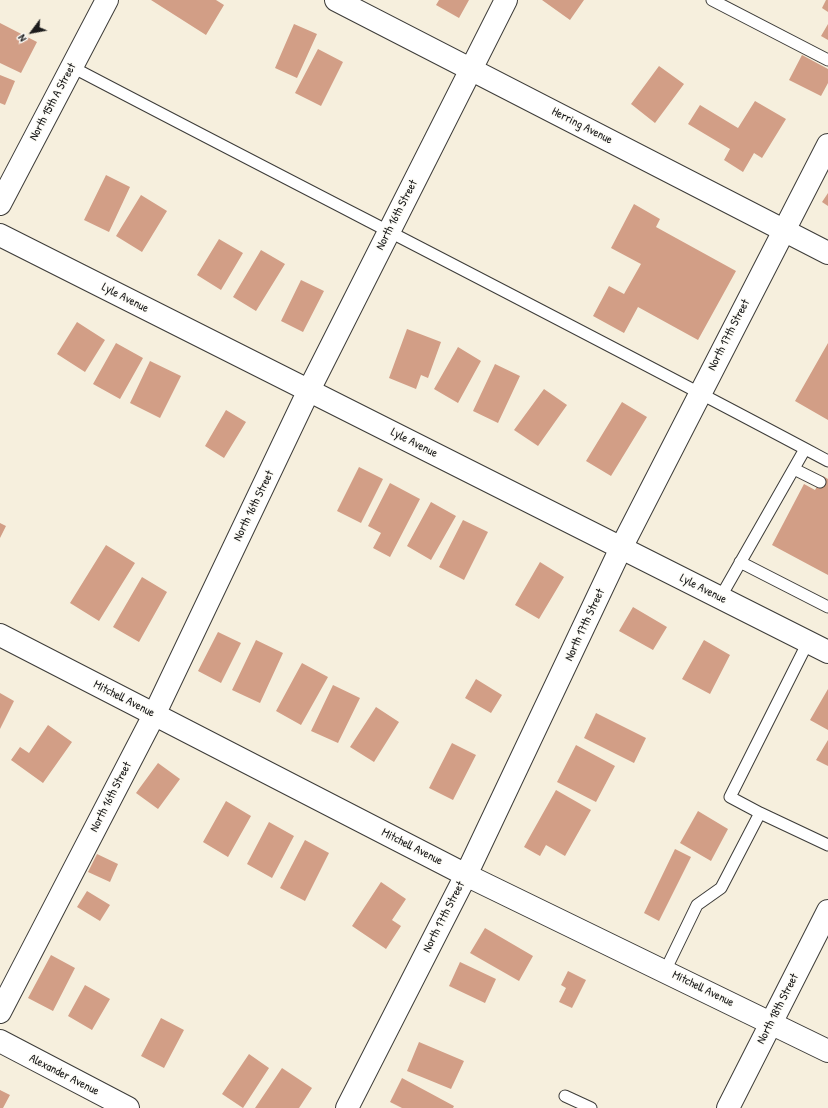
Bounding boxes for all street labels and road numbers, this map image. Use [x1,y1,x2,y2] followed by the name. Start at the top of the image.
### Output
[27,61,79,143] street label: North 15th A Street
[549,105,615,147] street label: Herring Avenue
[373,178,421,252] street label: North 16th Street
[99,280,151,316] street label: Lyle Avenue
[705,297,753,373] street label: North 17th Street
[388,425,440,461] street label: Lyle Avenue
[231,468,277,544] street label: North 16th Street
[677,571,729,607] street label: Lyle Avenue
[562,587,608,663] street label: North 17th Street
[91,677,157,721] street label: Mitchell Avenue
[87,760,135,834] street label: North 16th Street
[379,825,445,869] street label: Mitchell Avenue
[420,879,468,955] street label: North 17th Street
[670,968,736,1010] street label: Mitchell Avenue
[754,971,802,1047] street label: North 18th Street
[27,1051,101,1099] street label: Alexander Avenue

